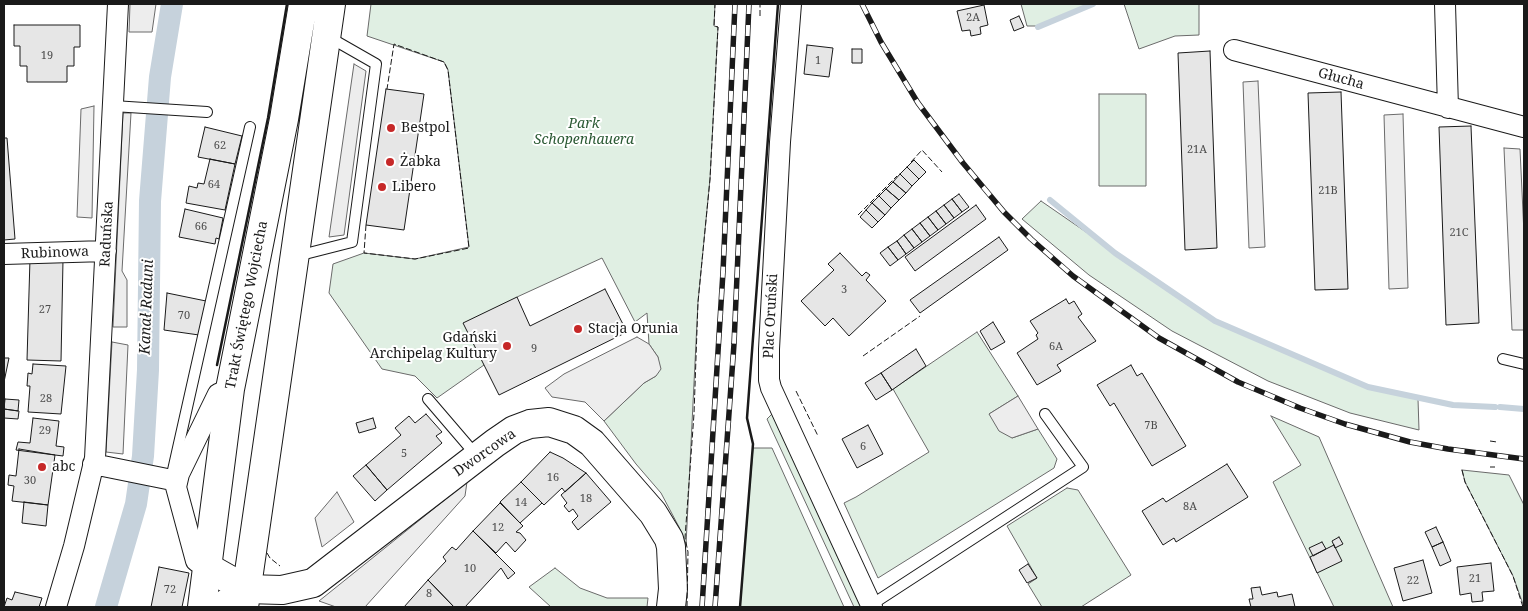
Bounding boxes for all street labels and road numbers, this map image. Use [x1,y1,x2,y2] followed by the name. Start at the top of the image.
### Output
[1316,65,1366,93] street label: Głucha
[97,201,117,267] street label: Raduńska
[222,219,272,391] street label: Trakt Świętego Wojciecha
[21,243,89,263] street label: Rubinowa
[760,273,782,359] street label: Plac Oruński
[451,426,519,480] street label: Dworcowa

